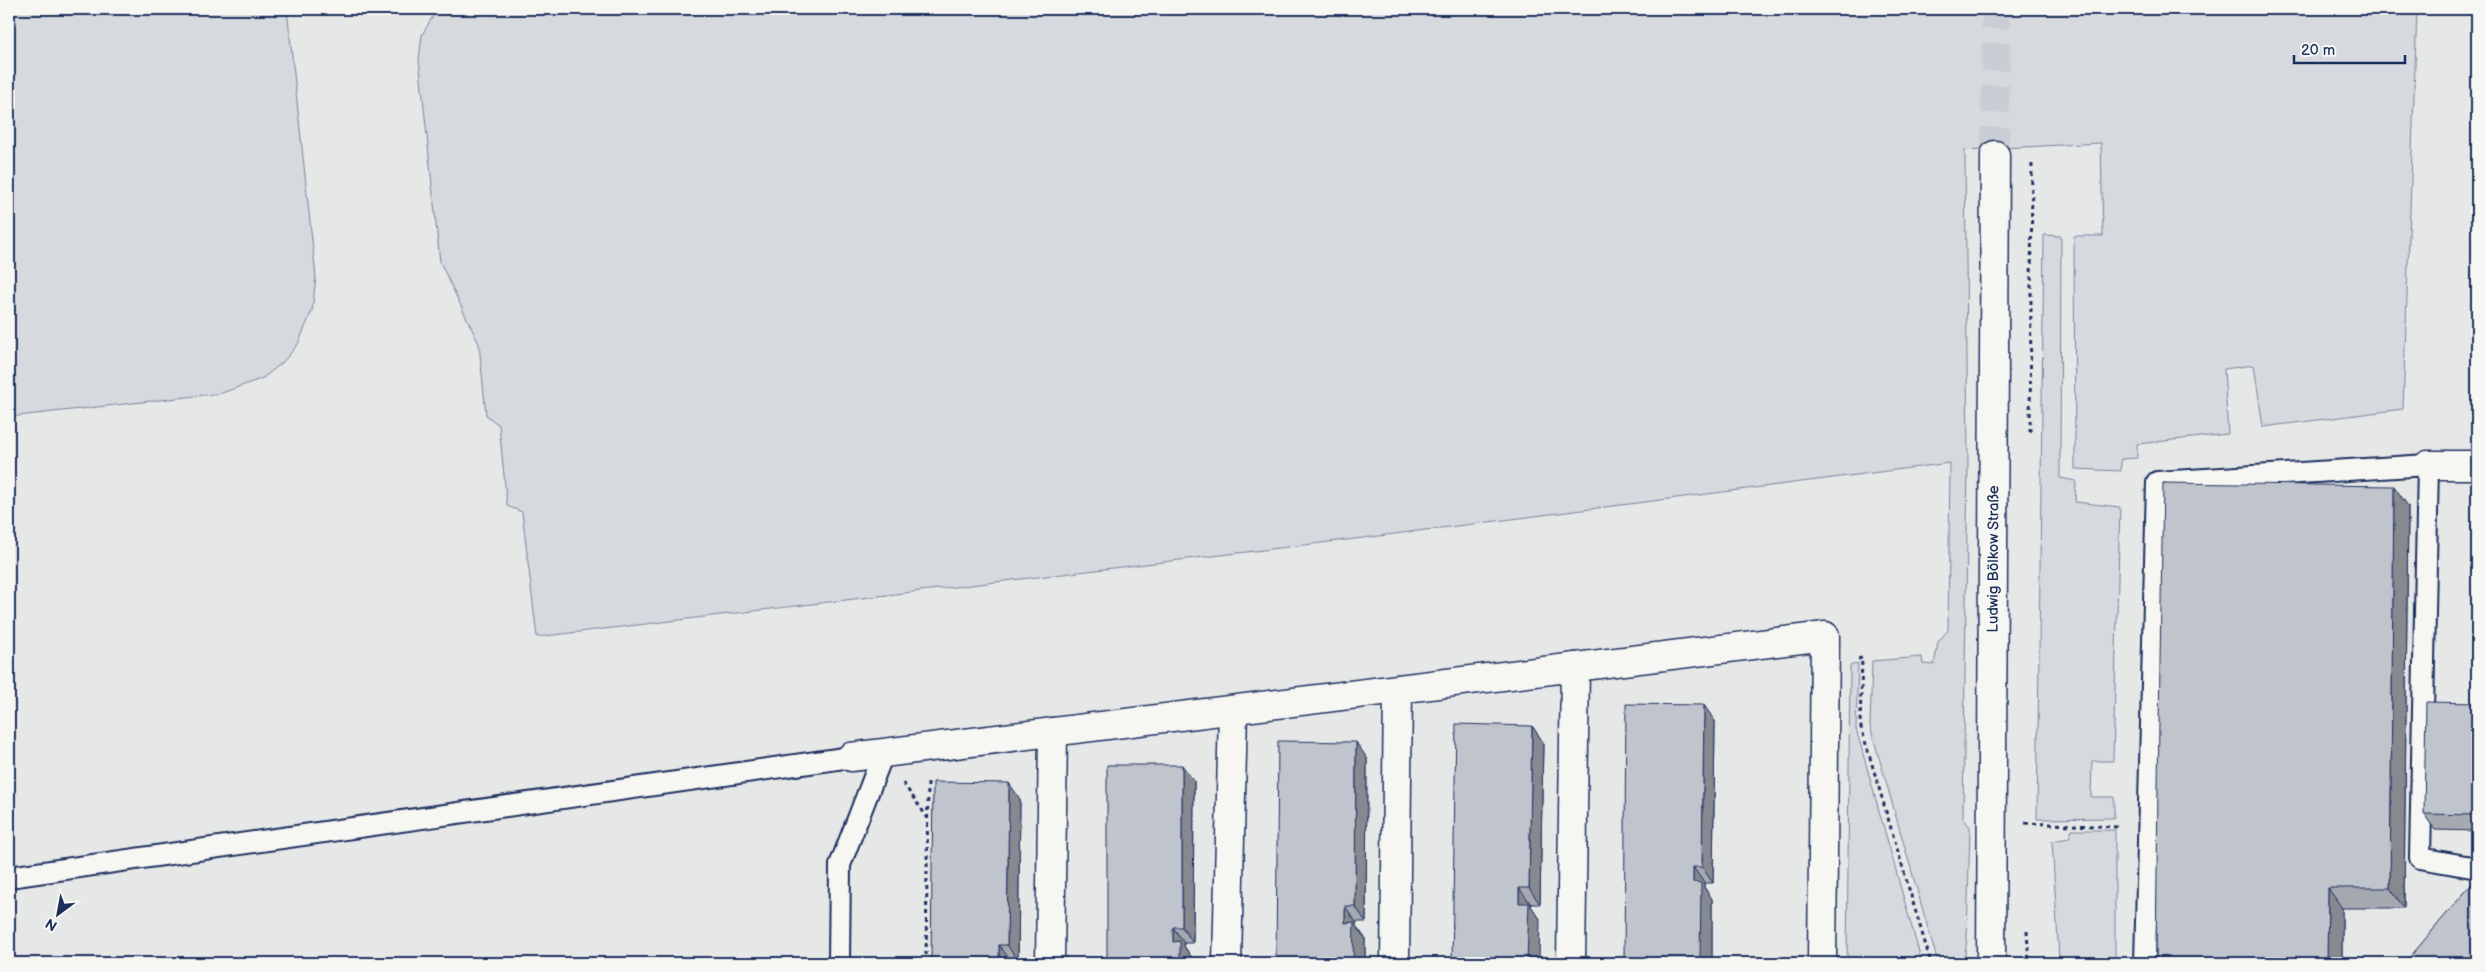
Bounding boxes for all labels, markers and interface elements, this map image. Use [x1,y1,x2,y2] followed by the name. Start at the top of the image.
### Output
[2294,32,2405,64] scale bar
[2301,41,2335,60] text: 20 m
[1983,485,2003,633] street label: Ludwig Bölkow Straße
[32,890,82,940] north arrow
[42,915,60,935] text: N

